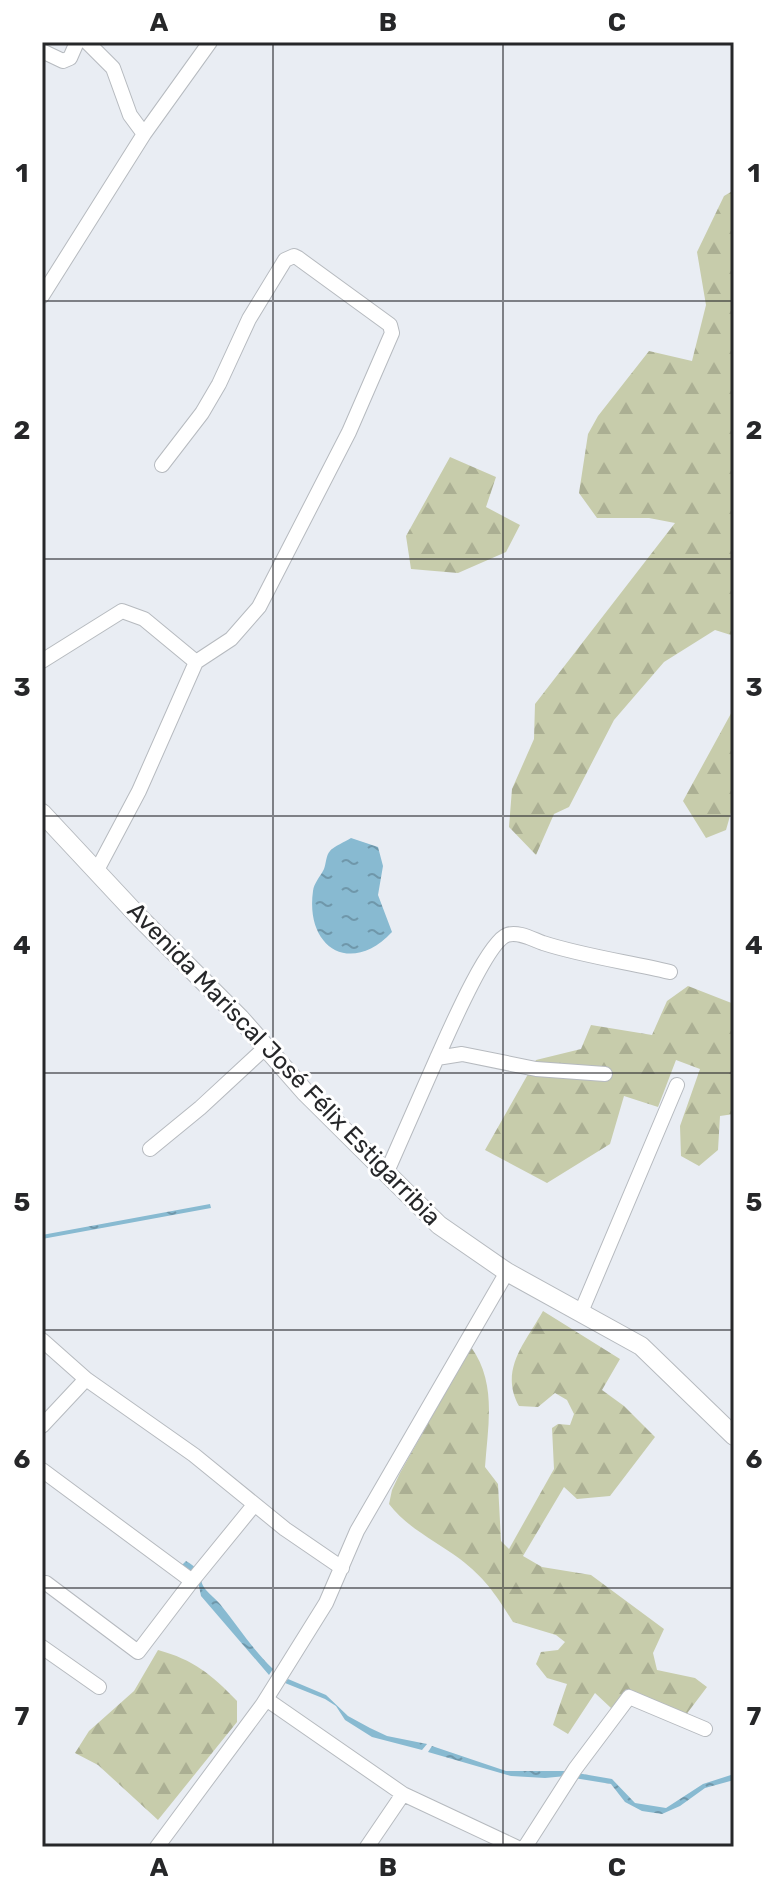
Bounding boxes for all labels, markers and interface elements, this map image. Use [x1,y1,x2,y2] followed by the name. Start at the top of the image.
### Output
[150,7,169,38] text: A
[379,7,397,38] text: B
[608,7,626,38] text: C
[16,158,28,189] text: 1
[748,158,760,189] text: 1
[14,415,30,446] text: 2
[746,415,762,446] text: 2
[13,672,31,703] text: 3
[745,672,763,703] text: 3
[122,897,446,1231] street label: Avenida Mariscal José Félix Estigarribia
[13,930,31,961] text: 4
[745,930,763,961] text: 4
[14,1187,30,1218] text: 5
[746,1187,762,1218] text: 5
[14,1444,31,1475] text: 6
[746,1444,763,1475] text: 6
[15,1701,30,1732] text: 7
[747,1701,762,1732] text: 7
[150,1852,169,1883] text: A
[379,1852,397,1883] text: B
[608,1852,626,1883] text: C

